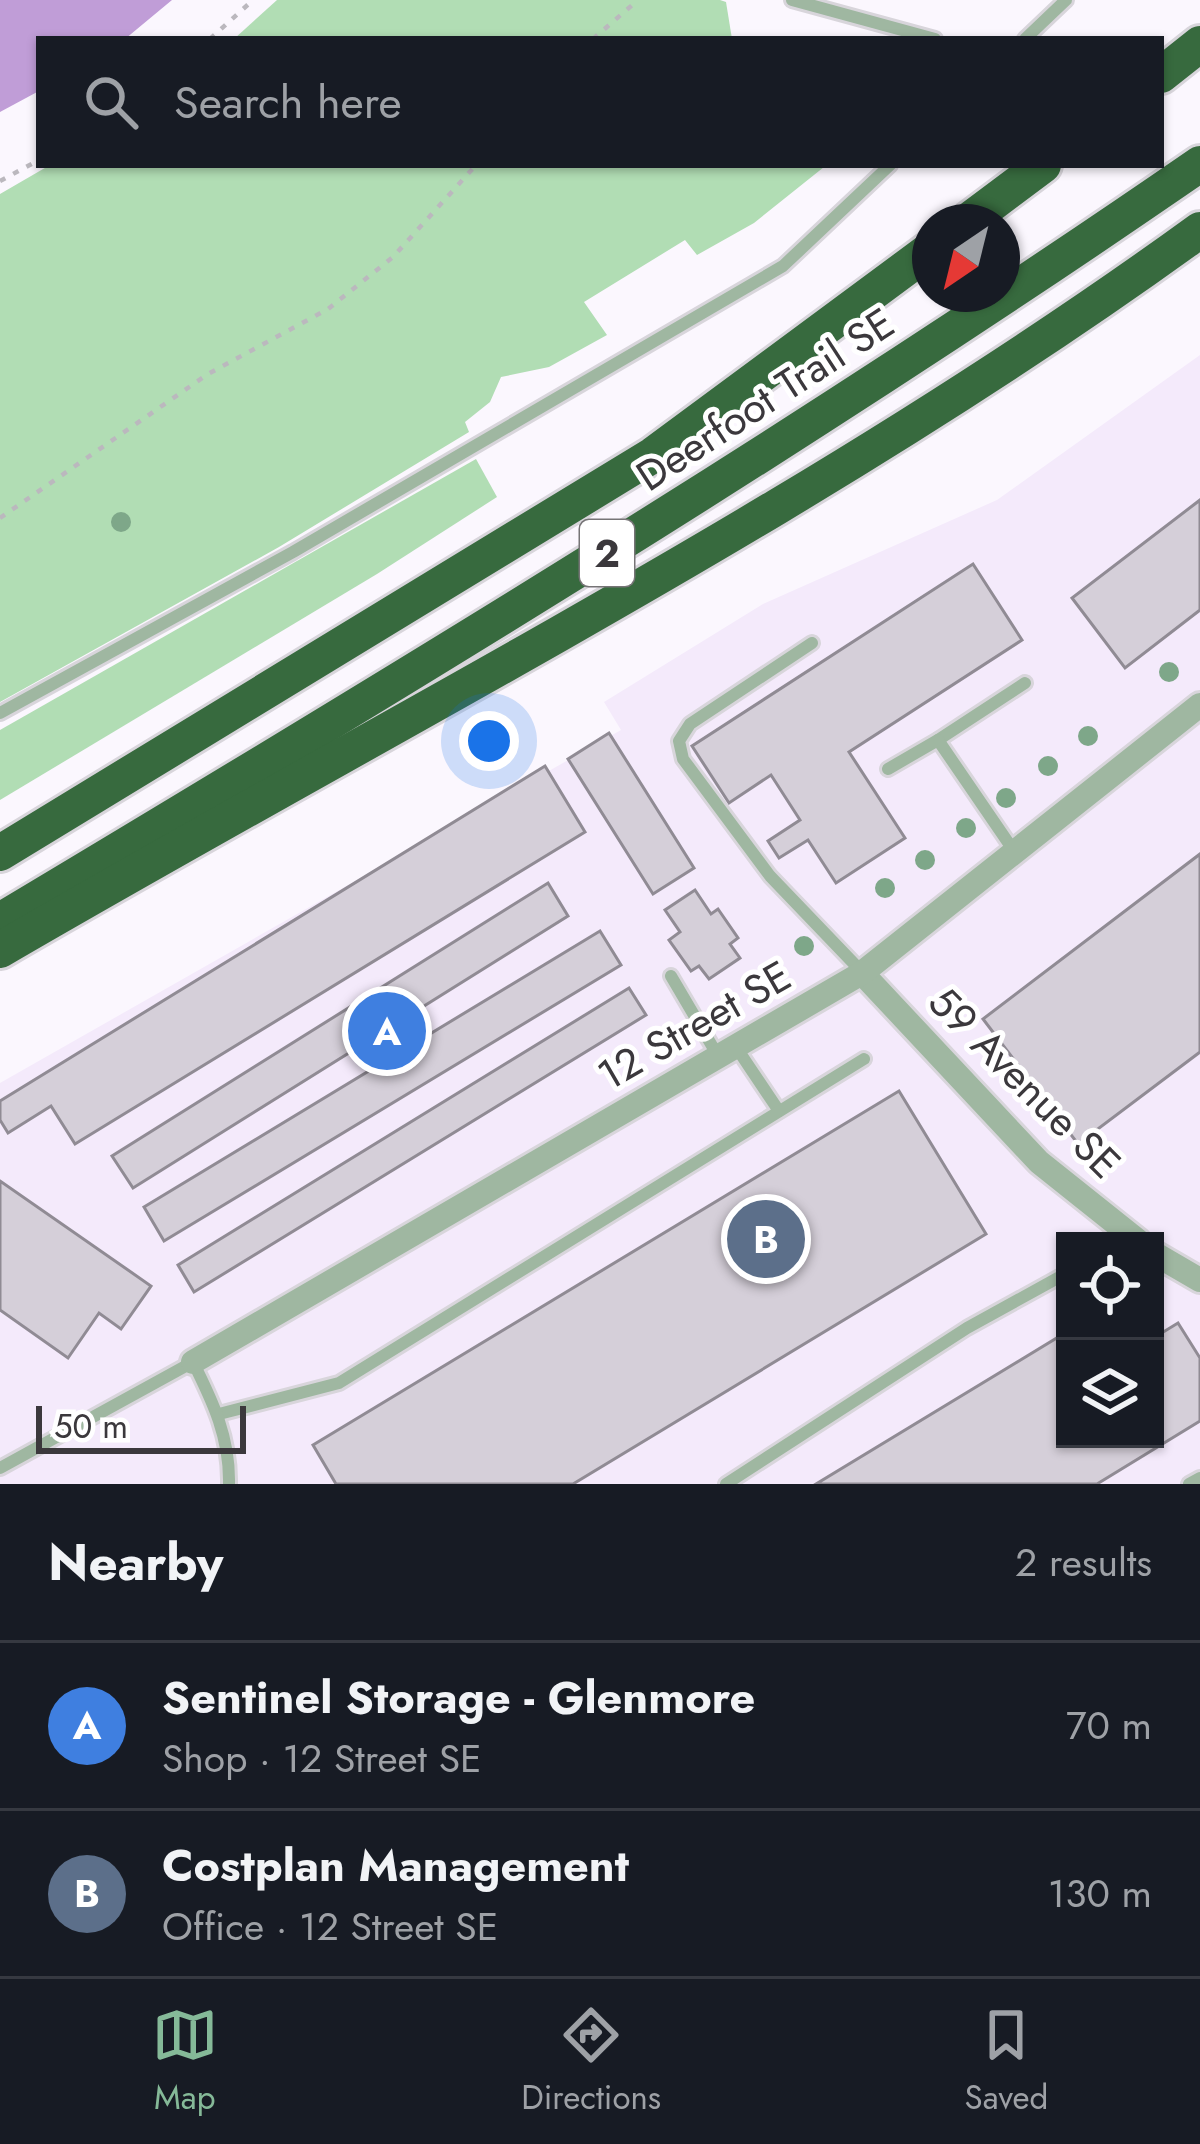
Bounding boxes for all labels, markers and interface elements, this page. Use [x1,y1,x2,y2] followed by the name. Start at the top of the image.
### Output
[36,36,1164,168] search box
[78,69,144,135] icon: search
[174,70,402,135] text: Search here
[912,204,1020,312] north arrow
[624,293,906,506] street label: Deerfoot Trail SE
[580,520,634,586] road number: 2
[459,711,519,771] your location
[586,945,802,1105] street label: 12 Street SE
[915,972,1135,1192] street label: 59 Avenue SE
[348,986,426,1076] pin: A
[727,1194,805,1284] pin: B
[1056,1232,1164,1448] map controls
[1056,1232,1164,1340] button: locate
[1056,1340,1164,1448] button: layers
[36,1400,246,1453] scale bar
[54,1403,128,1450] text: 50 m
[48,1525,223,1599] text: Nearby
[1015,1534,1152,1591] text: 2 results
[162,1665,755,1730] text: Sentinel Storage - Glenmore
[73,1697,101,1754] text: A
[1066,1697,1152,1754] text: 70 m
[162,1730,482,1787] text: Shop · 12 Street SE
[162,1833,629,1898] text: Costplan Management
[74,1865,100,1922] text: B
[1048,1865,1152,1922] text: 130 m
[162,1898,498,1955] text: Office · 12 Street SE
[152,2002,218,2121] tab: Map
[521,2002,661,2121] tab: Directions
[965,2002,1048,2121] tab: Saved

